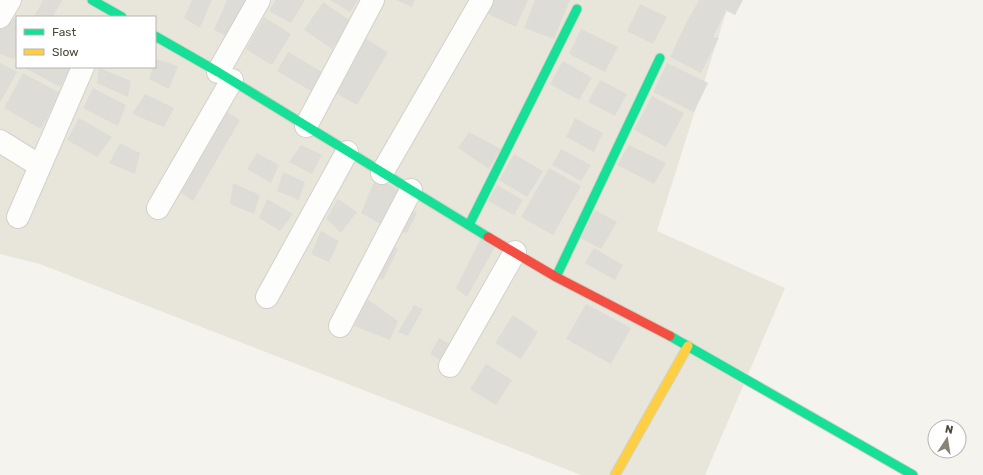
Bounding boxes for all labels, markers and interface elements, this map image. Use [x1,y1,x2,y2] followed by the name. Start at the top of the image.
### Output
[16,16,156,68] legend
[52,25,76,39] text: Fast
[52,45,79,59] text: Slow
[927,419,967,459] north arrow
[944,423,954,437] text: N

